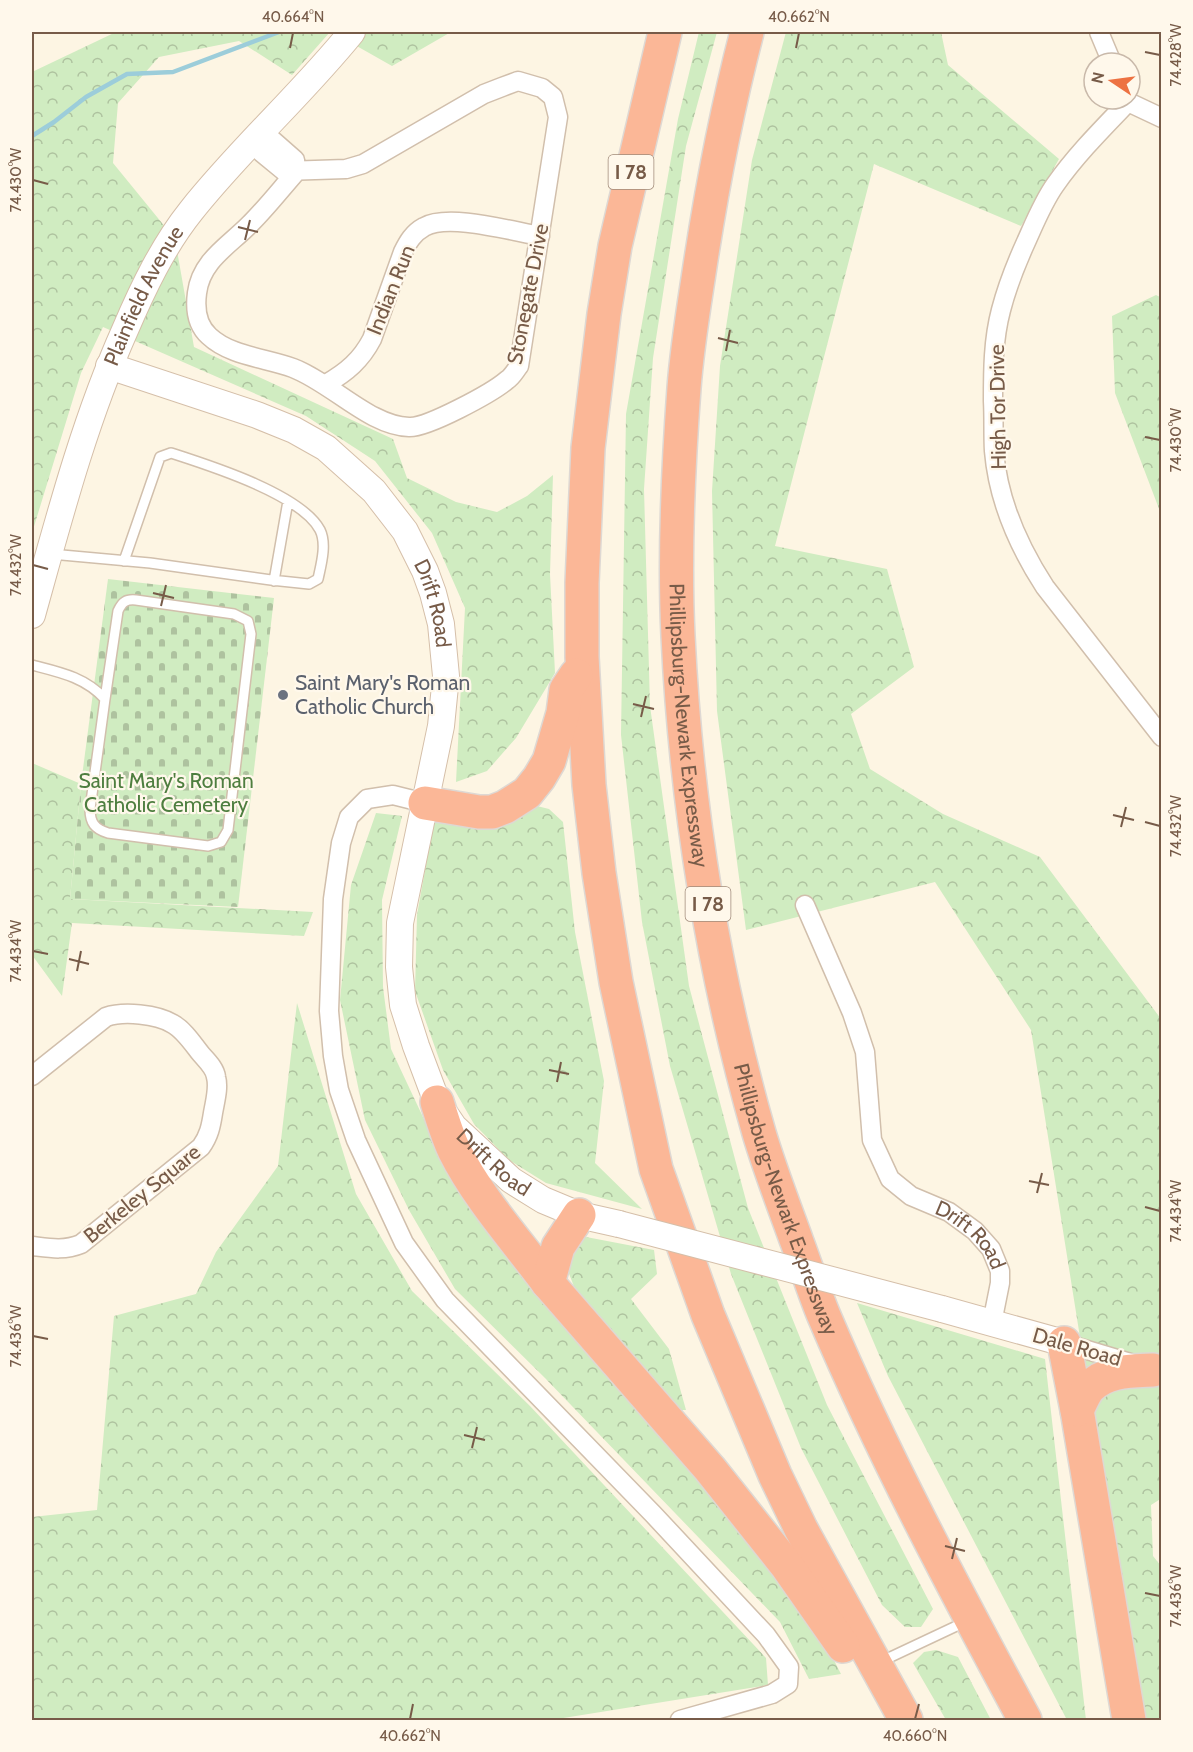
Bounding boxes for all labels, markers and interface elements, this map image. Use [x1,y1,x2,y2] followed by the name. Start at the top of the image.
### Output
[262,8,324,26] text: 40.664°N
[768,8,830,26] text: 40.662°N
[1167,23,1185,86] text: 74.428°W
[1082,51,1142,111] north arrow
[1087,70,1108,85] text: N
[7,147,25,212] text: 74.430°W
[608,155,654,189] road number: I 78
[98,220,189,369] street label: Plainfield Avenue
[502,221,553,366] street label: Stonegate Drive
[361,241,420,338] street label: Indian Run
[984,344,1011,470] street label: High Tor Drive
[1167,407,1185,472] text: 74.430°W
[7,533,25,596] text: 74.432°W
[409,555,456,649] street label: Drift Road
[664,583,714,870] street label: Phillipsburg-Newark Expressway
[295,670,470,719] place label: Saint Mary's Roman Catholic Church
[276,688,290,702] marker: Saint Mary's Roman Catholic Church
[78,768,254,817] park label: Saint Mary's Roman Catholic Cemetery
[1167,794,1185,857] text: 74.432°W
[686,887,730,921] road number: I 78
[7,919,25,982] text: 74.434°W
[729,1061,844,1339] street label: Phillipsburg-Newark Expressway
[452,1123,535,1201] street label: Drift Road
[78,1139,205,1248] street label: Berkeley Square
[1167,1179,1185,1242] text: 74.434°W
[932,1195,1011,1273] street label: Drift Road
[7,1304,25,1367] text: 74.436°W
[1030,1322,1124,1371] street label: Dale Road
[1167,1564,1185,1627] text: 74.436°W
[379,1727,441,1745] text: 40.662°N
[883,1727,947,1745] text: 40.660°N

